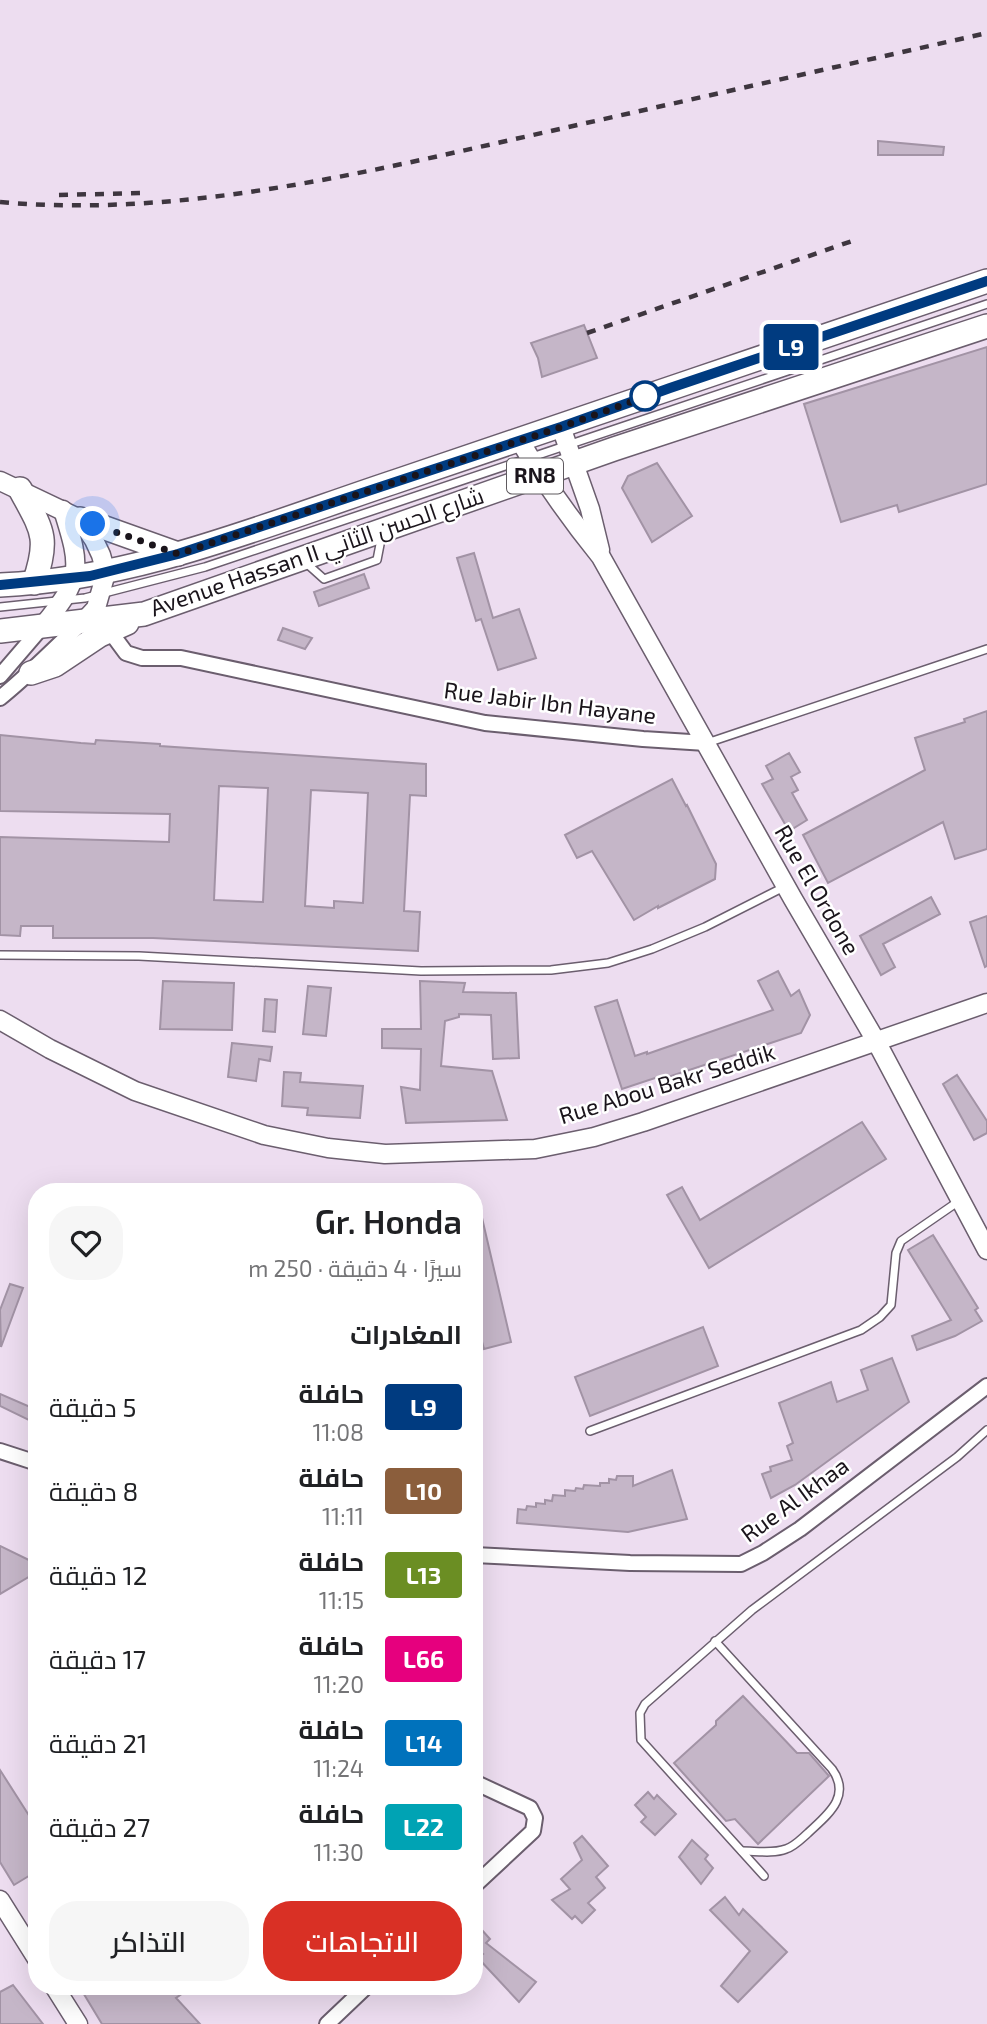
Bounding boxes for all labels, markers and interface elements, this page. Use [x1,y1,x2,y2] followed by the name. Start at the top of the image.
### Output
[760,324,822,370] line badge: L9
[777,332,805,361] text: L9
[630,381,660,411] unlabelled marker
[507,458,563,494] road number: RN8
[146,481,489,626] street label: Avenue Hassan II شارع الحسن الثاني
[75,506,110,541] your location
[442,675,658,729] street label: Rue Jabir Ibn Hayane
[769,820,866,959] street label: Rue El Ordone
[555,1037,778,1129] street label: Rue Abou Bakr Seddik
[315,1201,462,1241] text: Gr. Honda
[49,1206,123,1280] button: heart
[248,1254,462,1282] text: سيرًا · 4 دقيقة · 250 m
[350,1318,462,1349] text: المغادرات
[299,1377,364,1408] text: حافلة
[49,1391,136,1422] text: 5 دقيقة
[410,1392,437,1421] text: L9
[312,1418,364,1446] text: 11:08
[735,1451,854,1548] street label: Rue Al Ikhaa
[299,1461,364,1492] text: حافلة
[49,1475,138,1506] text: 8 دقيقة
[405,1476,442,1505] text: L10
[322,1502,364,1530] text: 11:11
[299,1545,364,1576] text: حافلة
[49,1559,147,1590] text: 12 دقيقة
[406,1560,441,1589] text: L13
[319,1586,364,1614] text: 11:15
[299,1629,364,1660] text: حافلة
[49,1643,146,1674] text: 17 دقيقة
[403,1644,444,1673] text: L66
[313,1670,364,1698] text: 11:20
[299,1713,364,1744] text: حافلة
[49,1727,147,1758] text: 21 دقيقة
[405,1728,442,1757] text: L14
[313,1754,364,1782] text: 11:24
[299,1797,364,1828] text: حافلة
[49,1811,150,1842] text: 27 دقيقة
[403,1812,444,1841] text: L22
[314,1838,364,1866] text: 11:30
[49,1901,249,1981] button: التذاكر
[263,1901,462,1981] button: الاتجاهات

